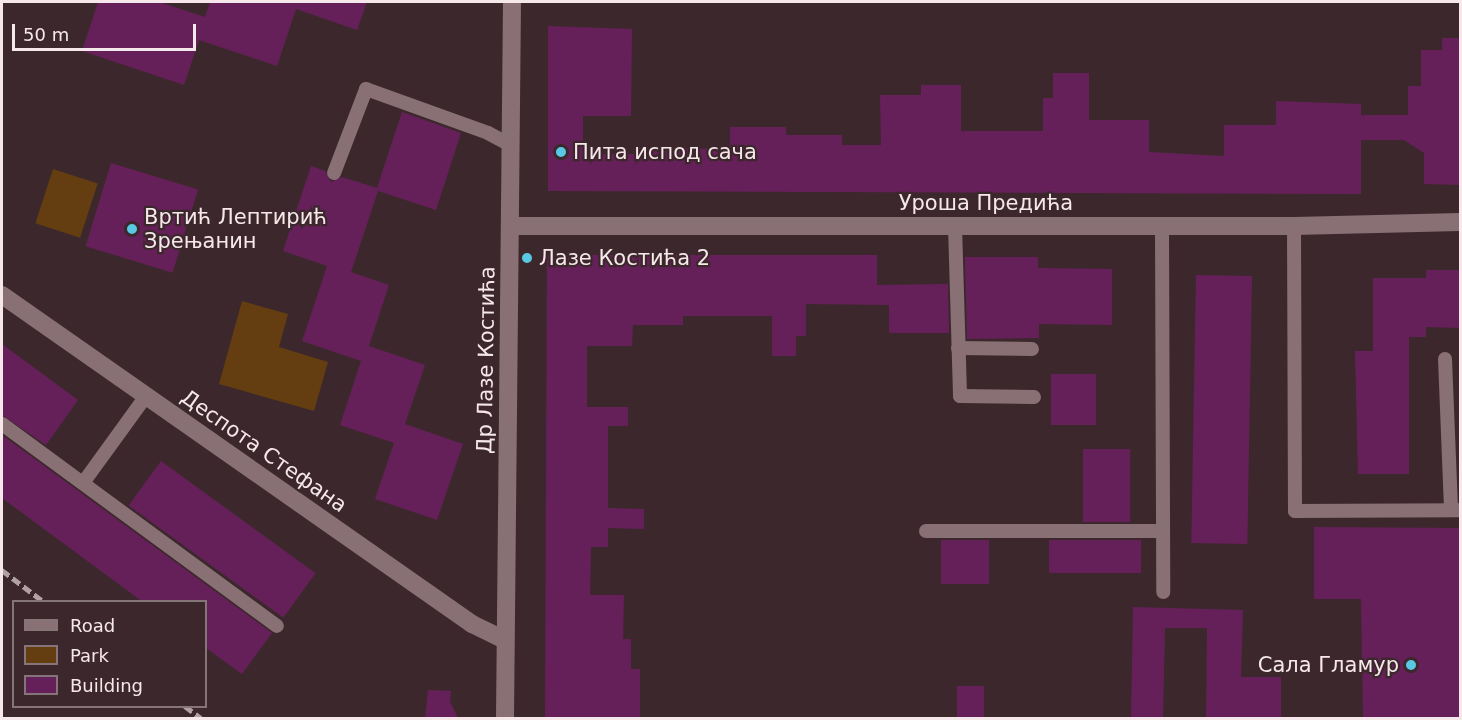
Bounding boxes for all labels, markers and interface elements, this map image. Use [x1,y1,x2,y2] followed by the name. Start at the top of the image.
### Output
[15,12,200,50] scale bar
[23,24,69,45] text: 50 m
[573,139,757,165] place label: Пита испод сача
[554,145,568,159] marker: Пита испод сача
[899,190,1073,216] street label: Уроша Предића
[144,204,327,254] place label: Вртић Лептирић Зрењанин
[125,222,139,236] marker: Вртић Лептирић Зрењанин
[539,245,710,271] place label: Лазе Костића 2
[520,251,534,265] marker: Лазе Костића 2
[472,266,500,454] street label: Др Лазе Костића
[176,384,352,518] street label: Деспота Стефана
[12,600,207,708] legend
[70,615,115,636] text: Road
[70,645,109,666] text: Park
[1258,652,1399,678] place label: Сала Гламур
[1404,658,1418,672] marker: Сала Гламур
[70,675,143,696] text: Building

